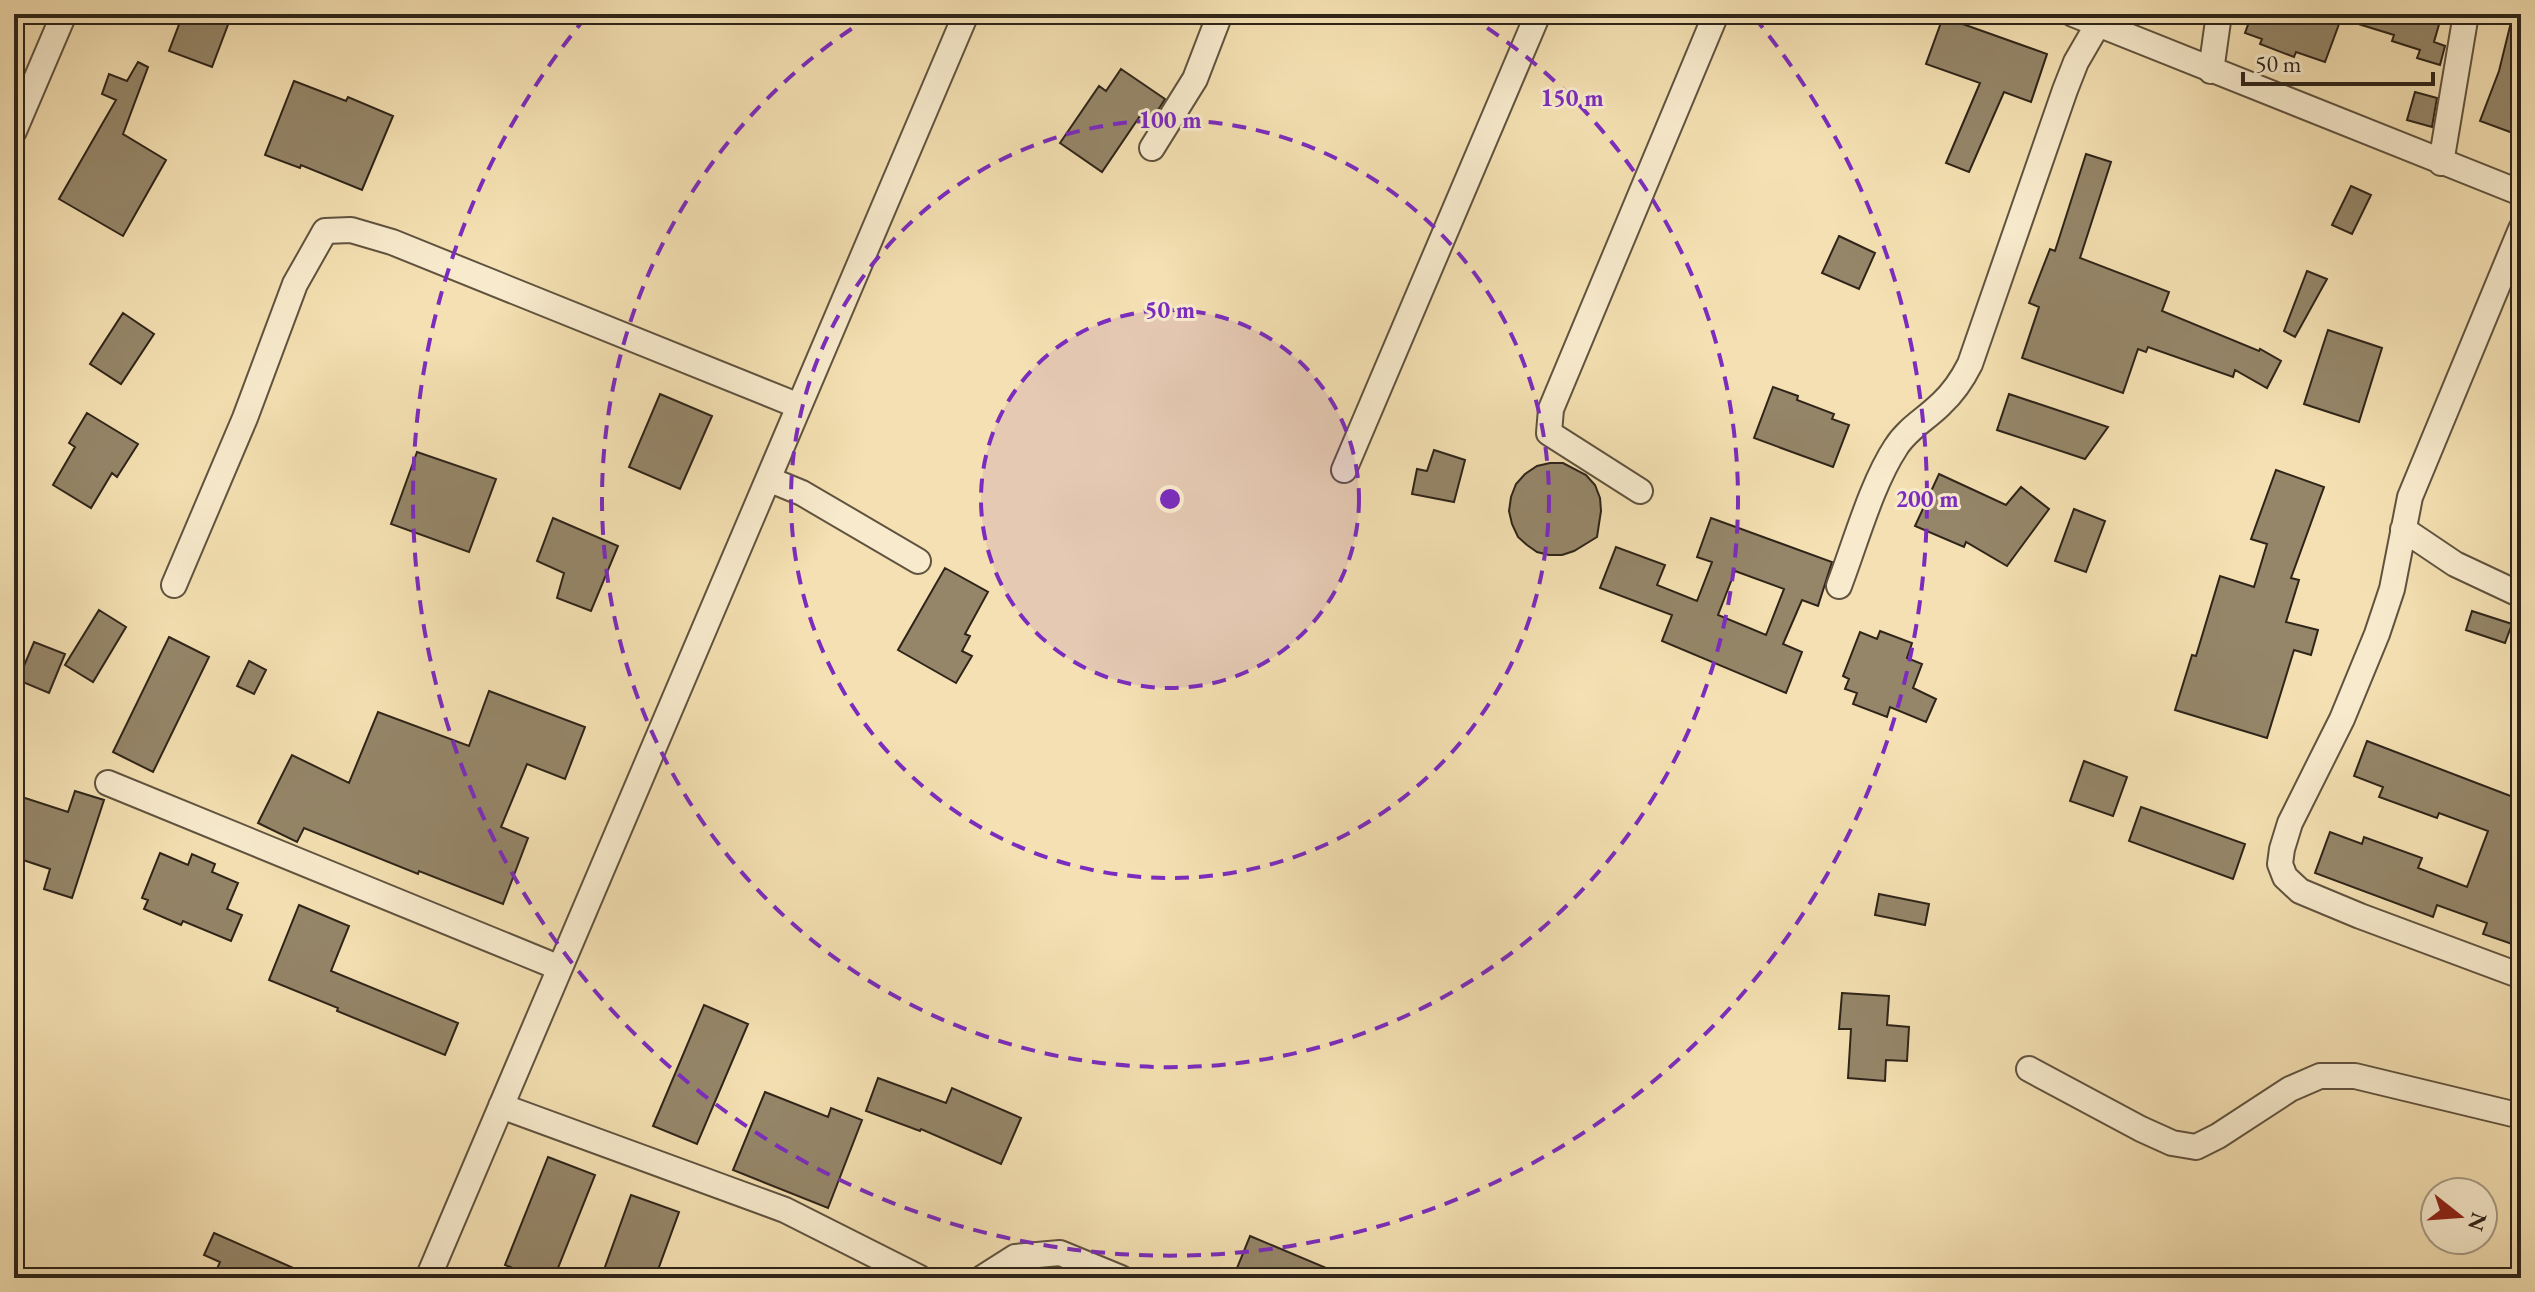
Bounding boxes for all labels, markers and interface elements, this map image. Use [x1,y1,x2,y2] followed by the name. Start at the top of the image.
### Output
[2243,36,2433,86] scale bar
[2255,48,2302,79] text: 50 m
[1540,82,1604,113] text: 150 m
[1138,104,1202,135] text: 100 m
[1145,294,1195,325] text: 50 m
[1895,483,1959,514] text: 200 m
[1156,485,1184,513] centre of rings
[2419,1176,2499,1256] north arrow
[2461,1209,2494,1235] text: N

